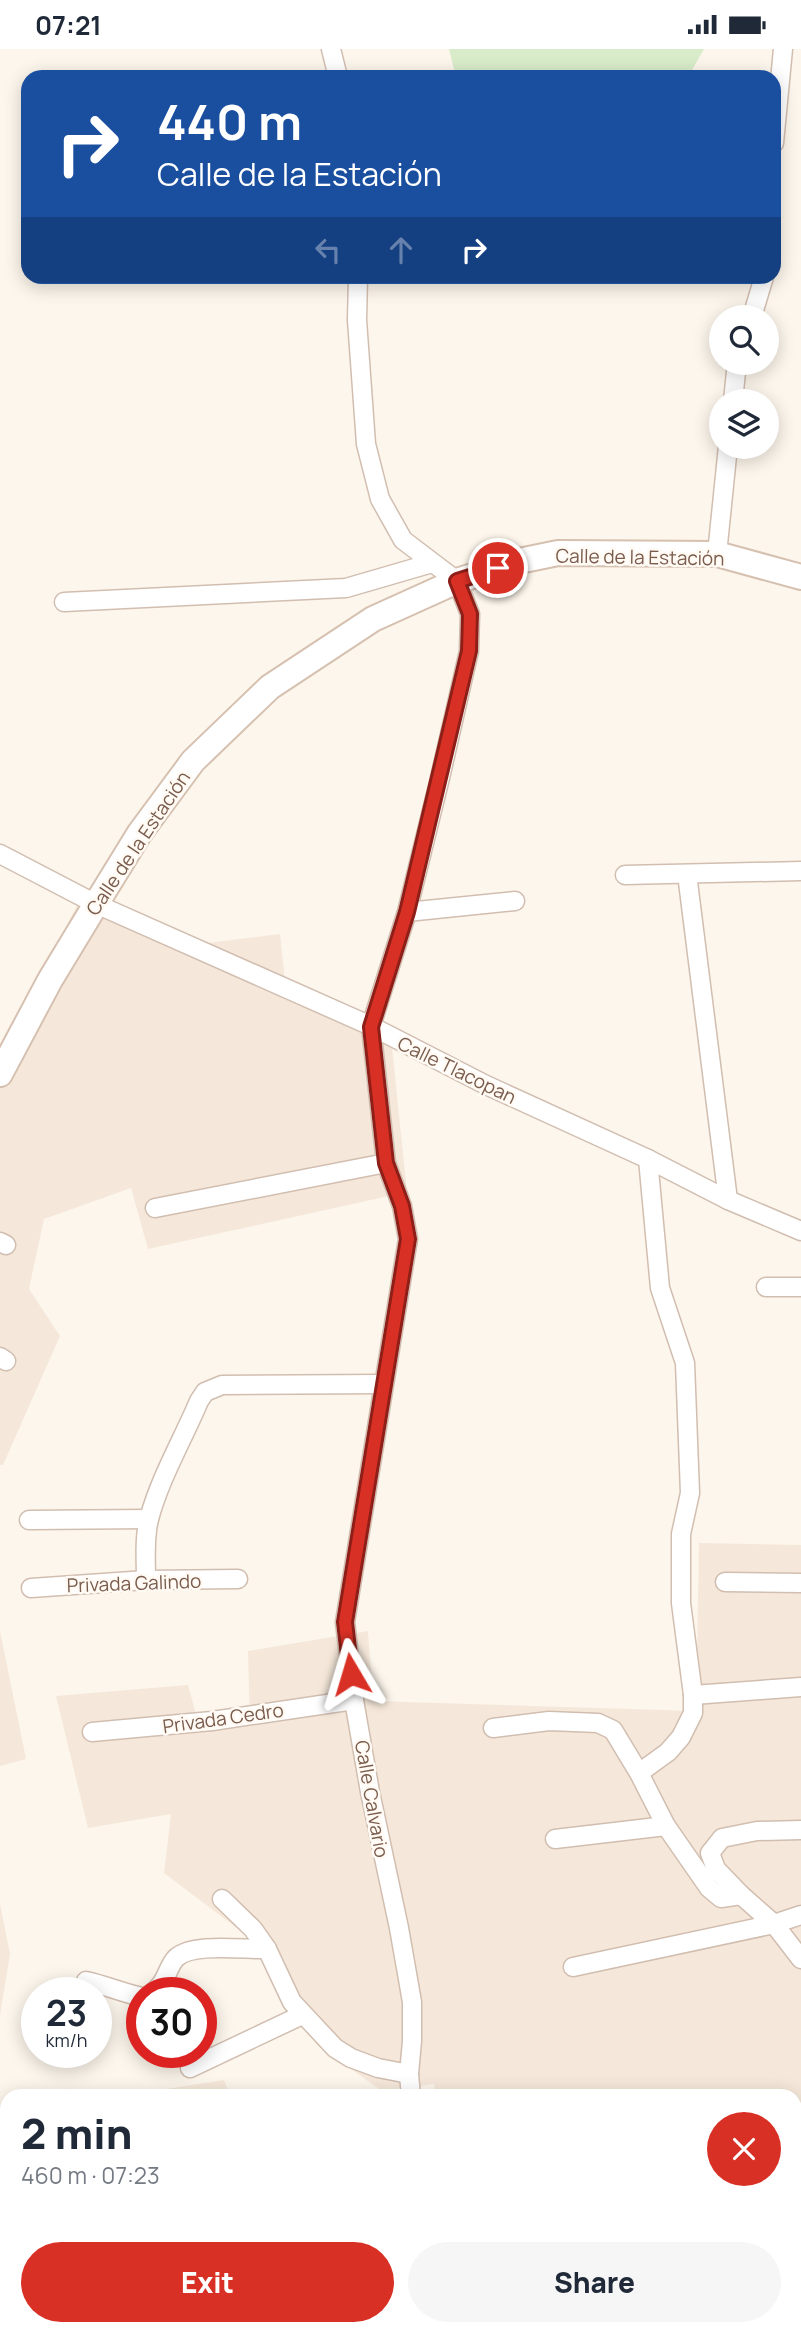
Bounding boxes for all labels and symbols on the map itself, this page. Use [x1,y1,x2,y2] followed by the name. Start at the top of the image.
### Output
[468,538,528,598] pin
[555,543,725,571] street label: Calle de la Estación
[80,766,196,920] street label: Calle de la Estación
[393,1030,521,1110] street label: Calle Tlacopan
[66,1568,202,1598] street label: Privada Galindo
[314,1637,388,1711] position arrow
[161,1697,285,1739] street label: Privada Cedro
[349,1738,395,1860] street label: Calle Calvario
[126,1977,217,2068] speed limit sign: 30

